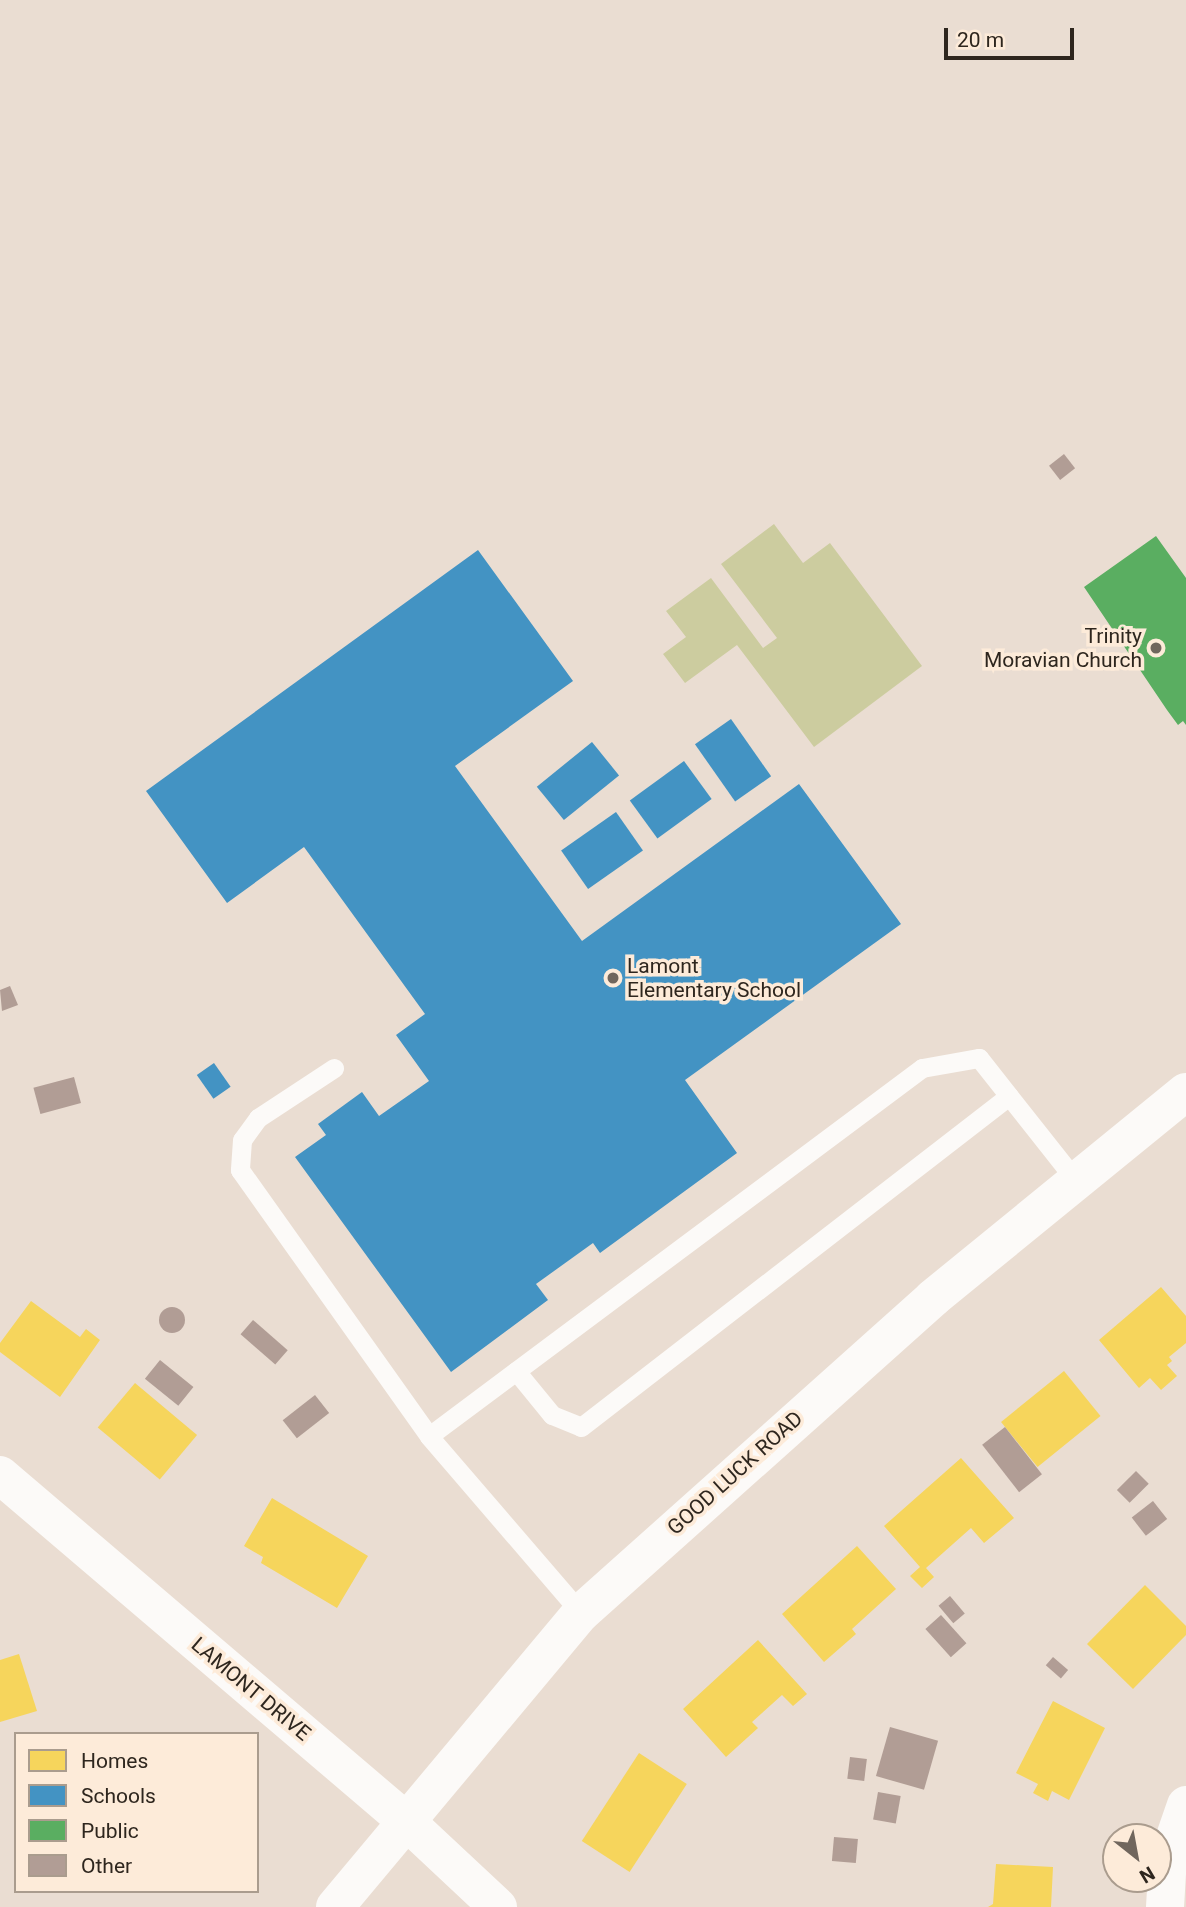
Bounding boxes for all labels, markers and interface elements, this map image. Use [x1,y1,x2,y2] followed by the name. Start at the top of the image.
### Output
[948,14,1078,58] scale bar
[957,28,1004,52] text: 20 m
[984,623,1142,673] place label: Trinity Moravian Church
[1148,640,1164,656] marker: Trinity Moravian Church
[627,953,801,1003] place label: Lamont Elementary School
[605,970,621,986] marker: Lamont Elementary School
[662,1406,808,1540] street label: GOOD LUCK ROAD
[186,1632,316,1746] street label: LAMONT DRIVE
[14,1732,259,1893] legend
[81,1749,148,1773] text: Homes
[81,1784,156,1808] text: Schools
[81,1819,139,1843] text: Public
[1102,1823,1172,1893] north arrow
[81,1854,132,1878] text: Other
[1135,1861,1159,1888] text: N

